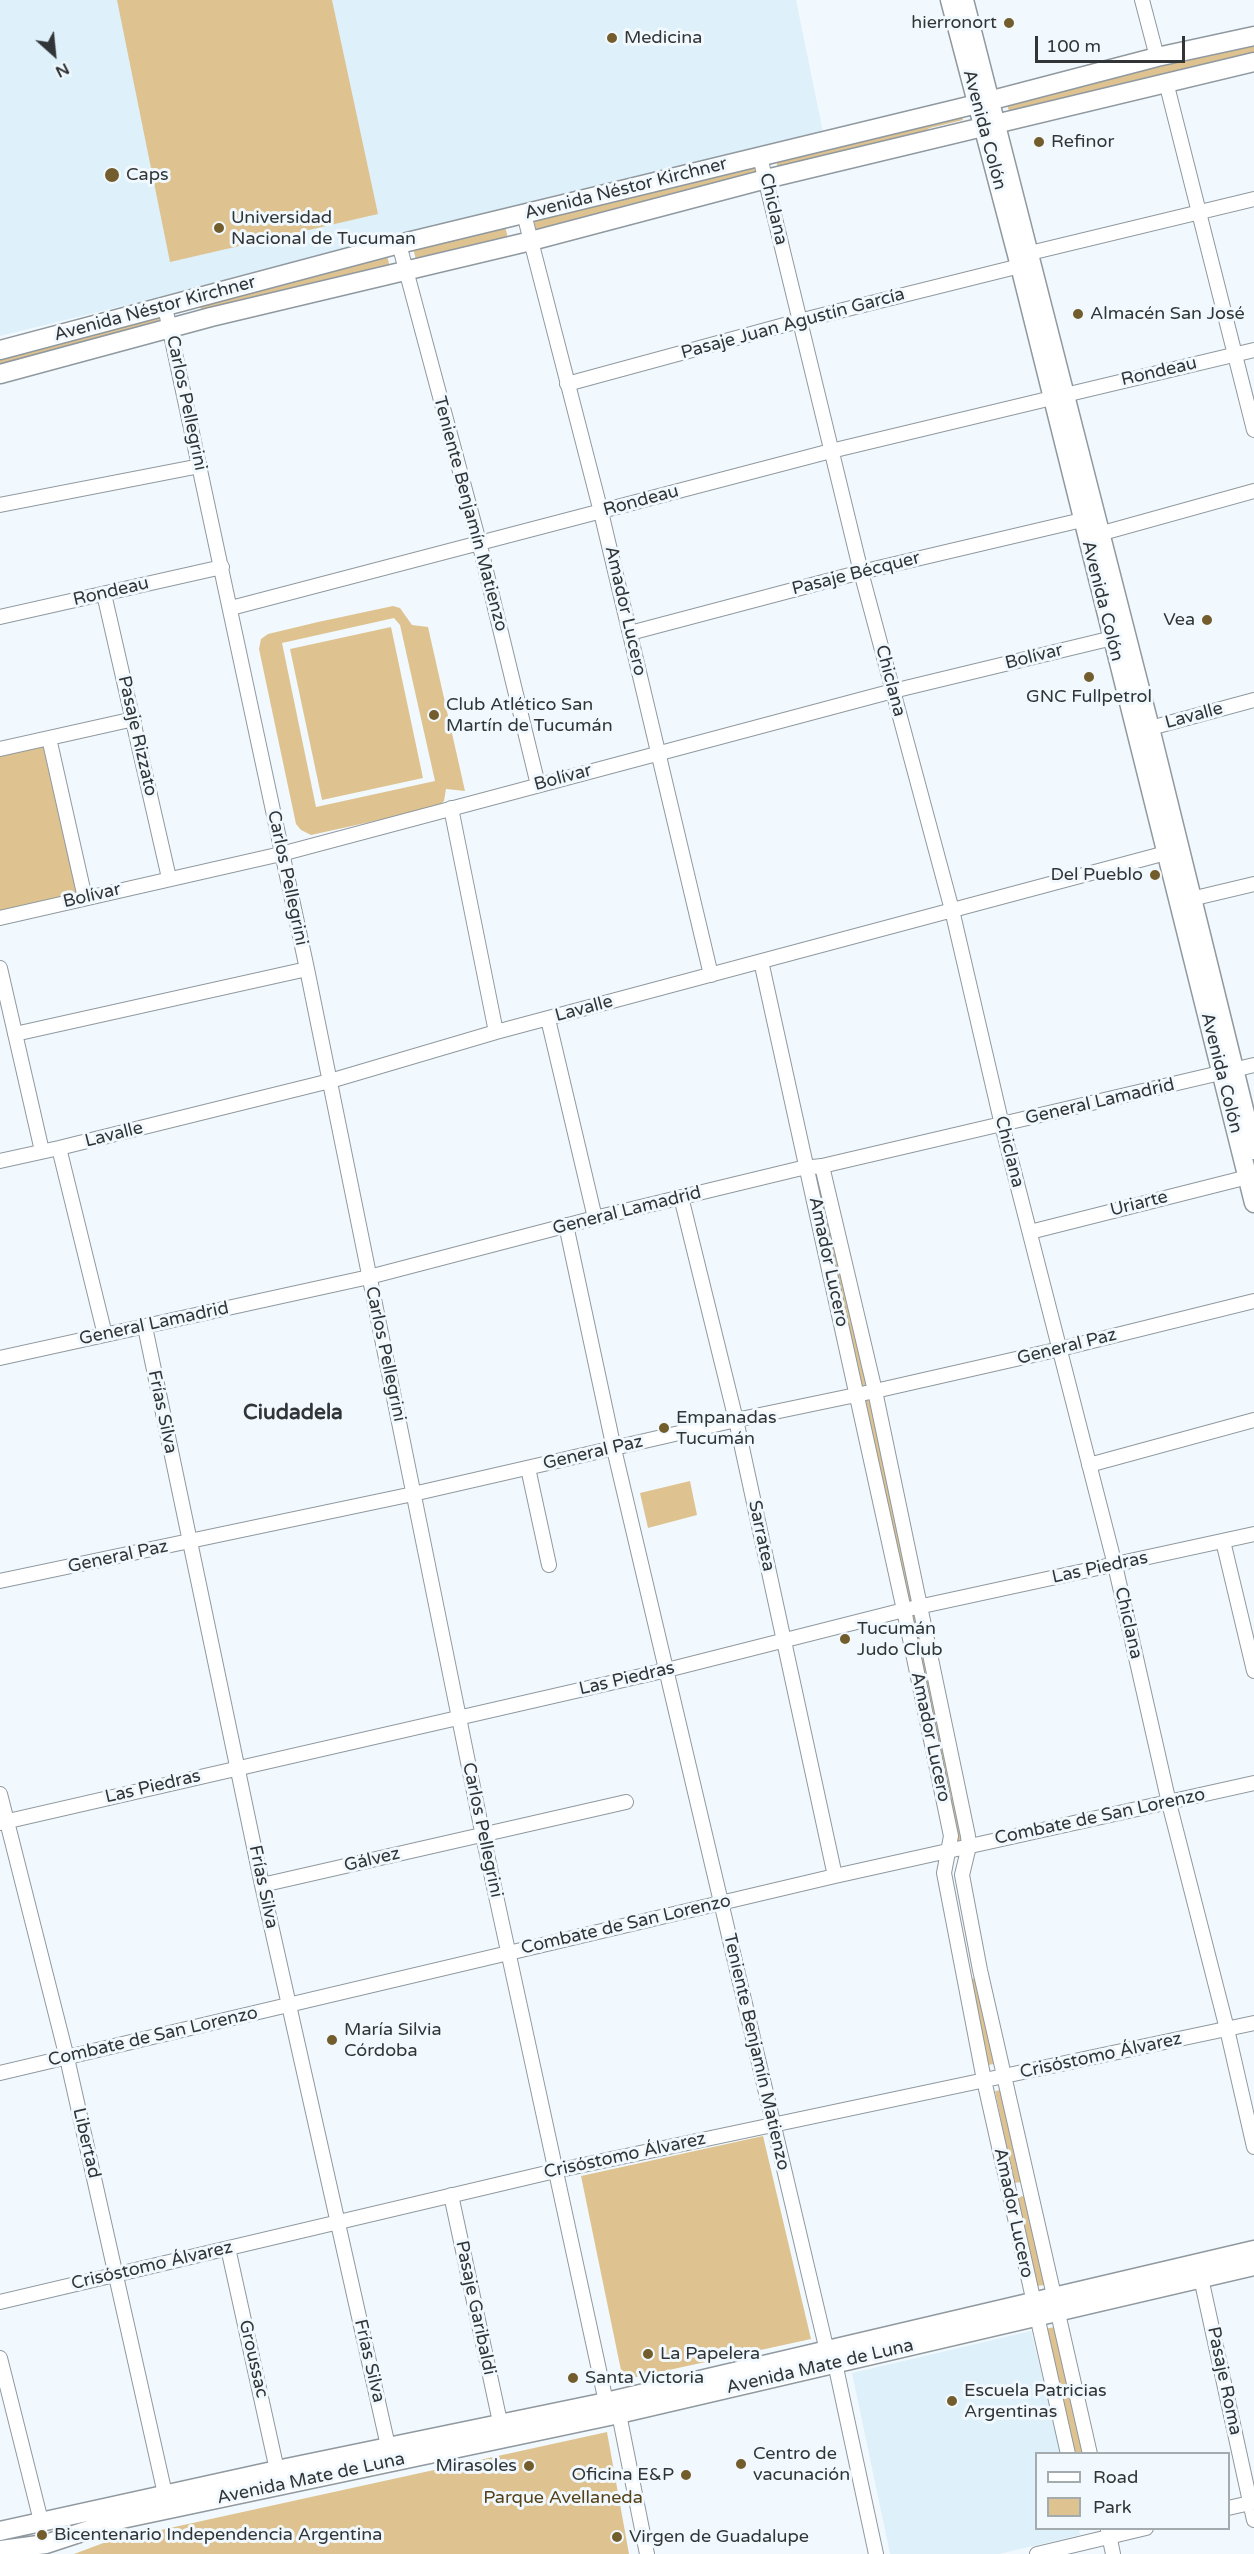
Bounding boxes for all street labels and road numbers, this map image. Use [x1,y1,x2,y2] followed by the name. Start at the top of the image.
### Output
[958,68,1010,192] street label: Avenida Colón
[522,153,730,225] street label: Avenida Néstor Kirchner
[754,171,792,247] street label: Chiclana
[52,272,258,346] street label: Avenida Néstor Kirchner
[679,284,907,364] street label: Pasaje Juan Agustín García
[161,333,211,473] street label: Carlos Pellegrini
[1119,353,1199,391] street label: Rondeau
[428,394,512,634] street label: Teniente Benjamín Matienzo
[601,481,681,521] street label: Rondeau
[1077,538,1127,664] street label: Avenida Colón
[600,544,650,678] street label: Amador Lucero
[790,548,922,600] street label: Pasaje Bécquer
[71,573,151,611] street label: Rondeau
[1003,639,1065,675] street label: Bolívar
[870,643,910,719] street label: Chiclana
[113,674,161,798] street label: Pasaje Rizzato
[1163,698,1225,734] street label: Lavalle
[532,760,594,796] street label: Bolívar
[262,808,312,948] street label: Carlos Pellegrini
[61,879,123,913] street label: Bolívar
[553,991,615,1027] street label: Lavalle
[1196,1010,1246,1136] street label: Avenida Colón
[1023,1074,1177,1130] street label: General Lamadrid
[990,1114,1028,1190] street label: Chiclana
[83,1117,145,1153] street label: Lavalle
[550,1182,704,1240] street label: General Lamadrid
[1108,1186,1170,1222] street label: Uriarte
[804,1195,852,1329] street label: Amador Lucero
[360,1284,410,1424] street label: Carlos Pellegrini
[77,1298,231,1350] street label: General Lamadrid
[1015,1324,1119,1370] street label: General Paz
[143,1368,181,1456] street label: Frías Silva
[541,1431,645,1475] street label: General Paz
[743,1499,779,1573] street label: Sarratea
[66,1536,170,1578] street label: General Paz
[1050,1547,1150,1589] street label: Las Piedras
[1109,1585,1147,1661] street label: Chiclana
[577,1658,677,1700] street label: Las Piedras
[906,1670,954,1804] street label: Amador Lucero
[457,1760,507,1900] street label: Carlos Pellegrini
[103,1766,203,1808] street label: Las Piedras
[993,1784,1207,1850] street label: Combate de San Lorenzo
[244,1843,282,1931] street label: Frías Silva
[342,1843,402,1877] street label: Gálvez
[519,1890,733,1960] street label: Combate de San Lorenzo
[718,1931,794,2173] street label: Teniente Benjamín Matienzo
[46,2002,260,2072] street label: Combate de San Lorenzo
[1018,2028,1184,2084] street label: Crisóstomo Álvarez
[67,2106,105,2180] street label: Libertad
[542,2128,708,2184] street label: Crisóstomo Álvarez
[989,2146,1037,2280] street label: Amador Lucero
[69,2237,235,2295] street label: Crisóstomo Álvarez
[450,2239,500,2377] street label: Pasaje Garibaldi
[349,2317,389,2405] street label: Frías Silva
[234,2318,272,2400] street label: Groussac
[1202,2325,1246,2437] street label: Pasaje Roma
[724,2335,916,2399] street label: Avenida Mate de Luna
[215,2449,407,2509] street label: Avenida Mate de Luna

